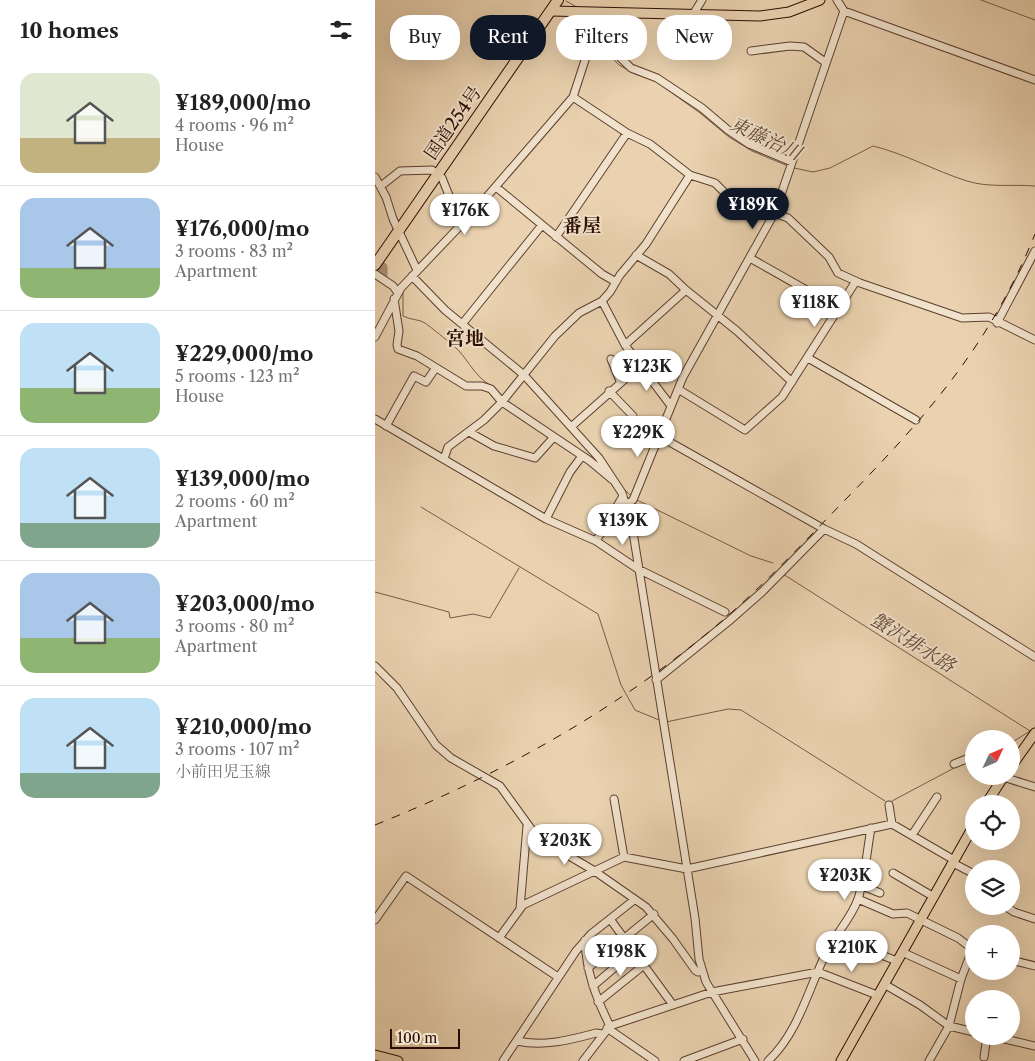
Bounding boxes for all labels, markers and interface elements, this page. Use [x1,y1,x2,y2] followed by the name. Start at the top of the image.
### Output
[390,15,460,60] chip: Buy
[470,15,546,60] chip: Rent
[556,15,647,60] chip: Filters
[657,15,732,60] chip: New
[327,16,355,44] icon: filters
[20,18,119,43] text: 10 homes
[420,82,486,164] street label: 国道254号
[175,90,311,115] text: ¥189,000/mo
[60,93,120,153] icon: home
[726,112,807,166] water label: 東藤治川
[175,115,294,135] text: 4 rooms · 96 m²
[175,135,224,155] text: House
[718,188,788,230] pin: ¥189K
[430,194,500,236] pin: ¥176K
[728,194,778,214] text: ¥189K
[441,200,489,220] text: ¥176K
[563,214,601,237] district label: 番屋
[175,216,309,241] text: ¥176,000/mo
[60,218,120,278] icon: home
[175,241,293,261] text: 3 rooms · 83 m²
[175,261,257,281] text: Apartment
[780,286,850,328] pin: ¥118K
[791,292,839,312] text: ¥118K
[446,327,484,350] district label: 宮地
[175,341,313,366] text: ¥229,000/mo
[60,343,120,403] icon: home
[612,350,682,392] pin: ¥123K
[622,356,672,376] text: ¥123K
[175,366,299,386] text: 5 rooms · 123 m²
[175,386,224,406] text: House
[603,416,673,458] pin: ¥229K
[612,422,664,442] text: ¥229K
[175,466,310,491] text: ¥139,000/mo
[60,468,120,528] icon: home
[175,491,295,511] text: 2 rooms · 60 m²
[588,504,658,546] pin: ¥139K
[598,510,648,530] text: ¥139K
[175,511,257,531] text: Apartment
[175,591,314,616] text: ¥203,000/mo
[60,593,120,653] icon: home
[866,607,961,678] water label: 蟹沢排水路
[175,616,294,636] text: 3 rooms · 80 m²
[175,636,257,656] text: Apartment
[175,714,312,739] text: ¥210,000/mo
[60,718,120,778] icon: home
[965,730,1020,785] north arrow
[965,730,1020,1045] map controls
[175,739,300,759] text: 3 rooms · 107 m²
[175,761,271,781] text: 小前田児玉線
[965,795,1020,850] button: locate
[530,824,600,866] pin: ¥203K
[539,830,591,850] text: ¥203K
[810,858,880,901] pin: ¥203K
[965,860,1020,915] button: layers
[819,865,871,885] text: ¥203K
[965,925,1020,980] button: +
[817,930,887,973] pin: ¥210K
[586,934,656,977] pin: ¥198K
[827,937,877,957] text: ¥210K
[596,941,646,961] text: ¥198K
[965,990,1020,1045] button: −
[390,1026,460,1049] scale bar
[397,1029,437,1047] text: 100 m

